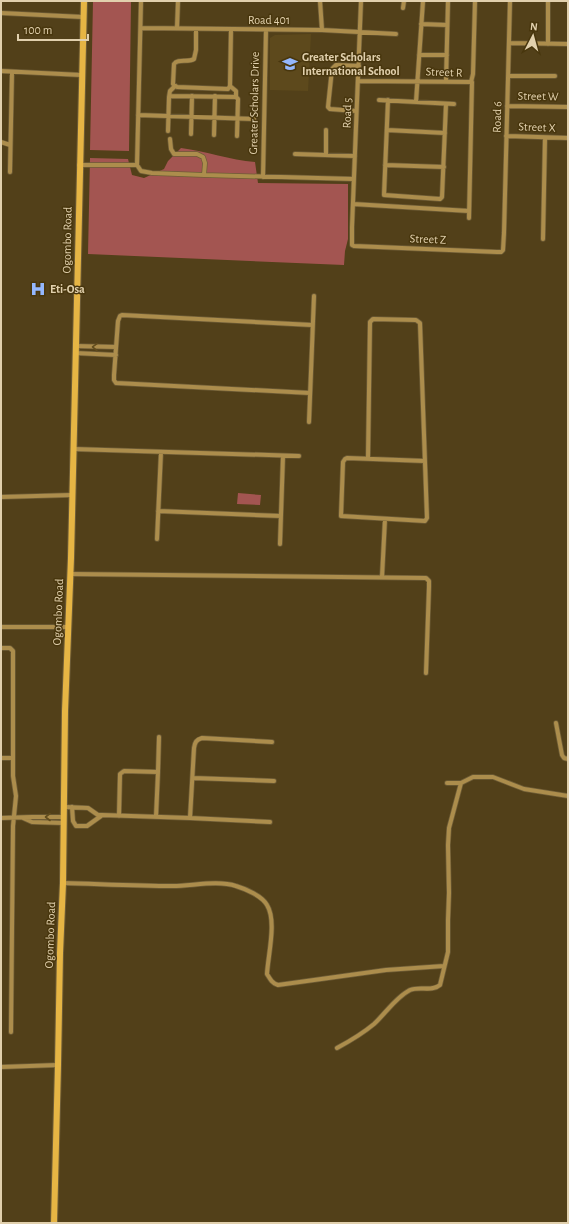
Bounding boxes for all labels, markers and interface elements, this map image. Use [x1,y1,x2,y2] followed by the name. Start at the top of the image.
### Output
[248,14,290,26] street label: Road 401
[18,16,88,42] scale bar
[513,16,553,56] north arrow
[530,21,538,32] text: N
[24,24,52,36] text: 100 m
[302,51,400,77] place label: Greater Scholars International School
[247,52,261,154] street label: Greater Scholars Drive
[281,55,299,73] school or university icon: Greater Scholars International School
[425,65,463,79] street label: Street R
[517,90,559,102] street label: Street W
[340,97,354,129] street label: Road 5
[490,101,504,133] street label: Road 6
[518,120,556,134] street label: Street X
[60,207,74,273] street label: Ogombo Road
[410,232,446,246] street label: Street Z
[29,280,47,298] hospital icon: Eti-Osa
[50,283,85,295] place label: Eti-Osa
[92,343,98,351] one-way arrow
[51,578,65,646] street label: Ogombo Road
[45,813,51,821] one-way arrow
[43,901,57,969] street label: Ogombo Road

